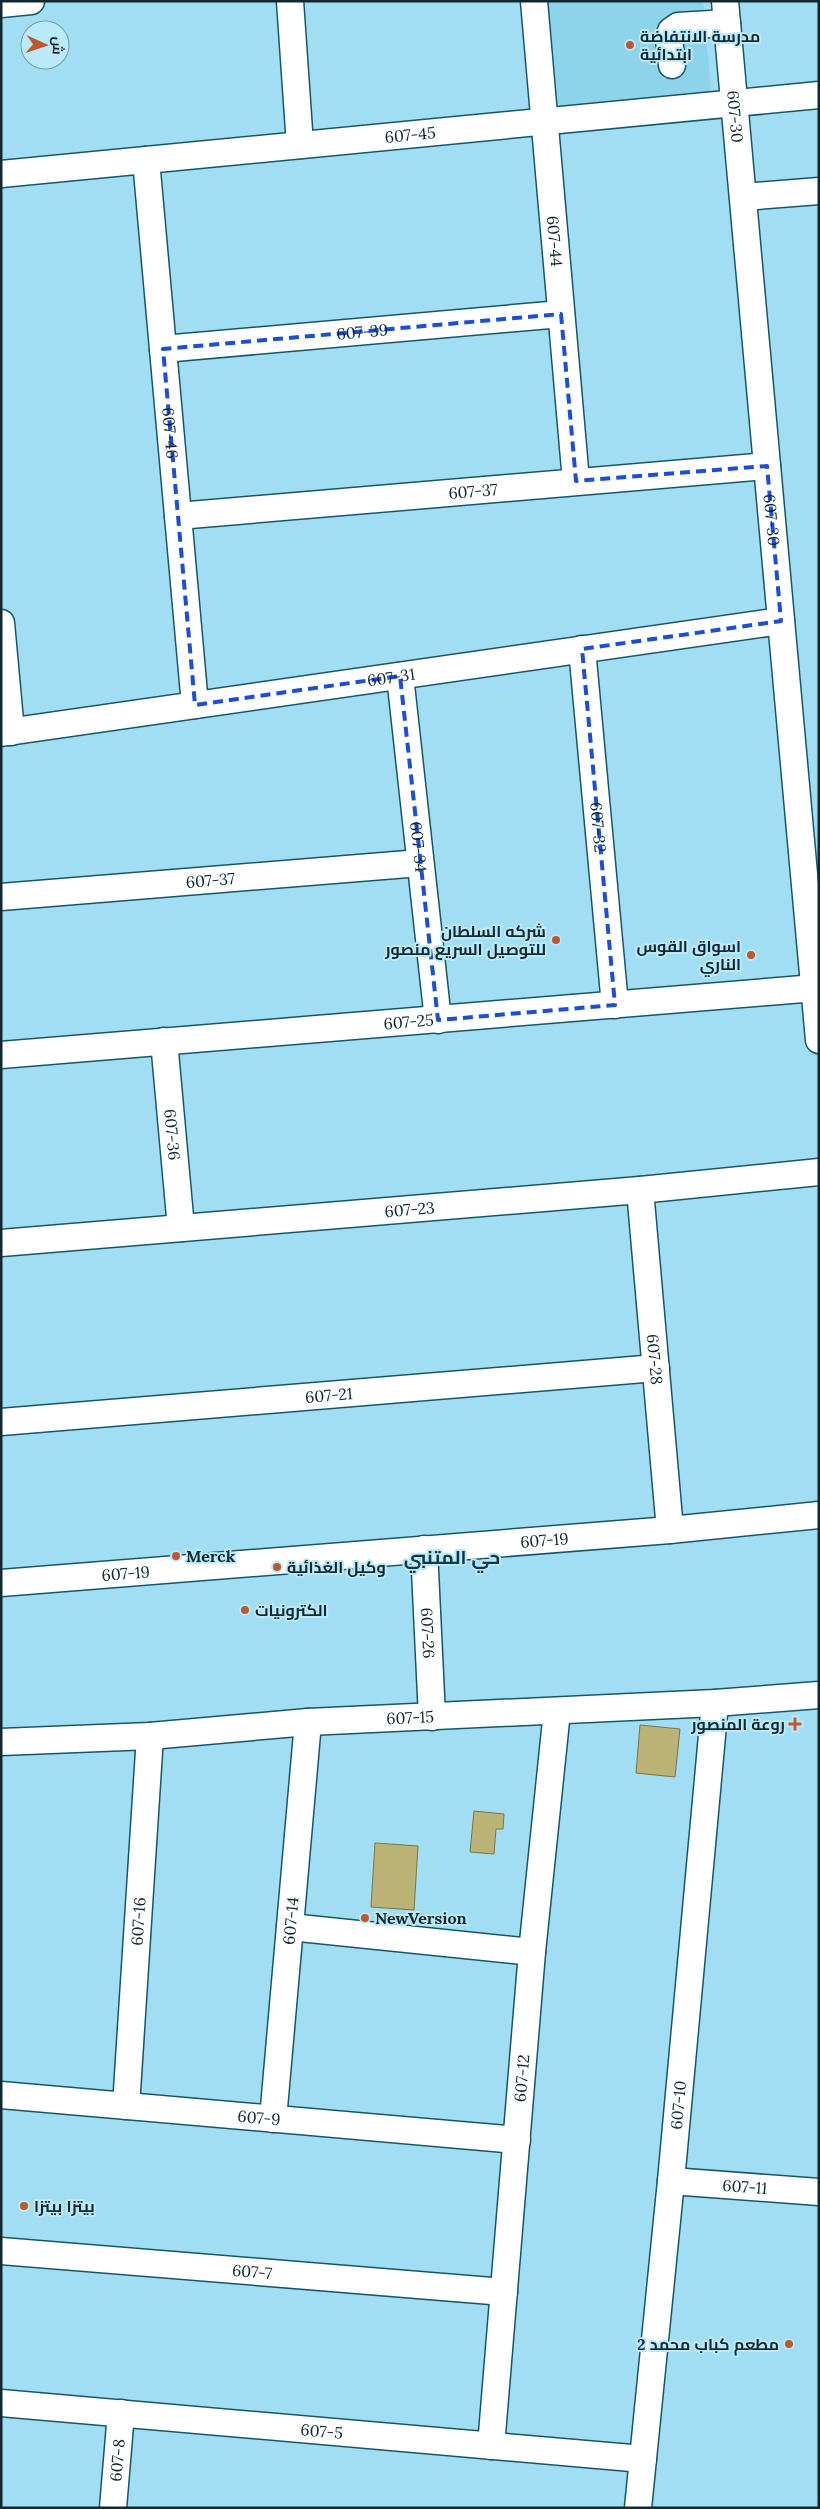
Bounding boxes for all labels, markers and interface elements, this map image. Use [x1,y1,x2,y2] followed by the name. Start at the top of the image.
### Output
[20,20,70,70] north arrow
[640,26,760,64] place label: مدرسة الانتفاضة ابتدائية
[49,36,67,55] text: ش
[624,39,636,51] marker: مدرسة الانتفاضة ابتدائية
[723,90,748,144] street label: 607-30
[384,122,437,147] street label: 607-45
[543,215,567,268] street label: 607-44
[336,319,389,344] street label: 607-39
[158,406,183,460] street label: 607-46
[448,479,499,503] street label: 607-37
[760,493,784,547] street label: 607-30
[366,664,416,690] street label: 607-31
[586,801,611,853] street label: 607-32
[406,821,432,874] street label: 607-34
[185,868,236,892] street label: 607-37
[384,921,546,960] place label: شركه السلطان للتوصيل السريع منصور
[550,934,562,946] marker: شركه السلطان للتوصيل السريع منصور
[637,936,741,977] place label: اسواق القوس الناري
[745,949,757,961] marker: اسواق القوس الناري
[383,1009,435,1033] street label: 607-25
[160,1108,185,1161] street label: 607-36
[384,1197,436,1221] street label: 607-23
[643,1333,667,1386] street label: 607-28
[304,1383,354,1407] street label: 607-21
[519,1528,569,1552] street label: 607-19
[404,1545,500,1573] district label: حي المتنبي
[186,1546,236,1566] place label: Merck
[170,1550,182,1562] marker: Merck
[287,1557,386,1577] place label: وكيل الغذائية
[101,1561,151,1585] street label: 607-19
[271,1561,283,1573] marker: وكيل الغذائية
[255,1600,328,1620] place label: الكترونيات
[239,1604,251,1616] marker: الكترونيات
[417,1607,439,1659] street label: 607-26
[386,1706,435,1728] street label: 607-15
[690,1714,785,1734] place label: روعة المنصور
[789,1718,801,1730] marker: روعة المنصور
[278,1896,303,1945] street label: 607-14
[126,1897,150,1946] street label: 607-16
[375,1908,467,1928] place label: NewVersion
[359,1912,371,1924] marker: NewVersion
[510,2054,533,2103] street label: 607-12
[666,2080,690,2130] street label: 607-10
[237,2106,281,2129] street label: 607-9
[722,2175,768,2198] street label: 607-11
[34,2196,95,2216] place label: بيتزا بيتزا
[18,2200,30,2212] marker: بيتزا بيتزا
[231,2260,274,2283] street label: 607-7
[637,2334,779,2356] place label: مطعم كباب محمد 2
[783,2338,795,2350] marker: مطعم كباب محمد 2
[300,2419,344,2443] street label: 607-5
[105,2438,129,2482] street label: 607-8

